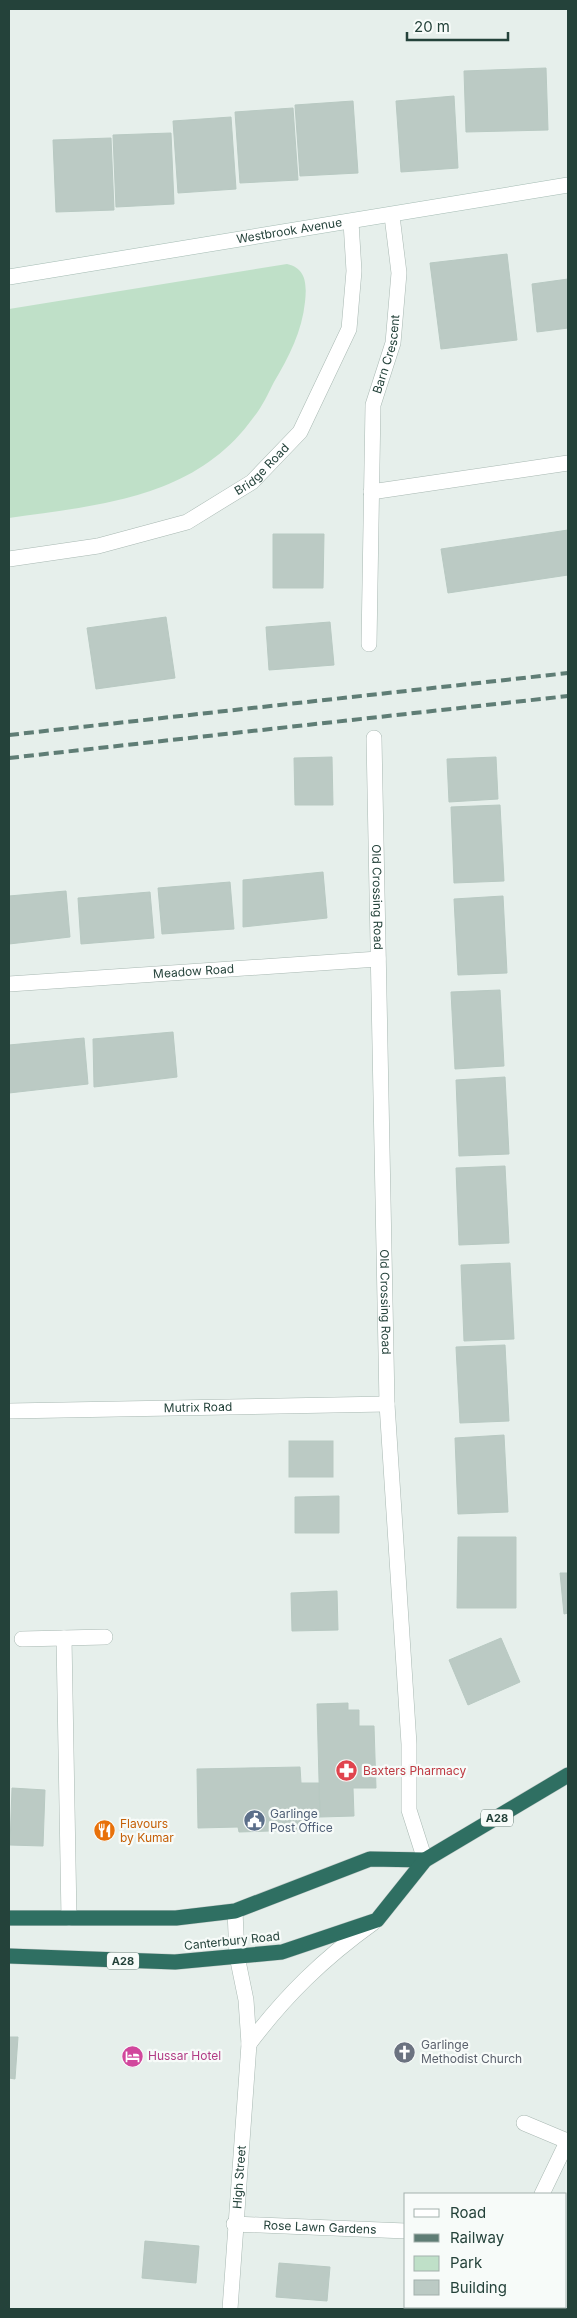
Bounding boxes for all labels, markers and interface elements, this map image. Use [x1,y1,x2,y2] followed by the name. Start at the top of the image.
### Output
[407,10,508,42] scale bar
[414,17,450,36] text: 20 m
[235,214,343,246] street label: Westbrook Avenue
[369,314,402,395] street label: Barn Crescent
[231,440,292,498] street label: Bridge Road
[369,844,386,950] street label: Old Crossing Road
[153,961,235,981] street label: Meadow Road
[377,1249,394,1355] street label: Old Crossing Road
[164,1399,232,1415] street label: Mutrix Road
[335,1759,359,1783] pharmacy icon: Baxters Pharmacy
[363,1763,466,1778] place label: Baxters Pharmacy
[270,1806,333,1835] place label: Garlinge Post Office
[242,1809,266,1833] public building icon: Garlinge Post Office
[481,1810,513,1826] road number: A28
[120,1816,174,1845] place label: Flavours by Kumar
[92,1819,116,1843] restaurant icon: Flavours by Kumar
[183,1928,281,1953] street label: Canterbury Road
[107,1952,139,1970] road number: A28
[421,2037,522,2066] place label: Garlinge Methodist Church
[393,2040,417,2064] church icon: Garlinge Methodist Church
[120,2044,144,2068] hotel icon: Hussar Hotel
[148,2048,221,2063] place label: Hussar Hotel
[229,2145,249,2210] street label: High Street
[404,2193,567,2308] legend
[450,2203,486,2222] text: Road
[263,2217,377,2237] street label: Rose Lawn Gardens
[450,2228,505,2247] text: Railway
[450,2253,483,2272] text: Park
[450,2278,507,2297] text: Building

